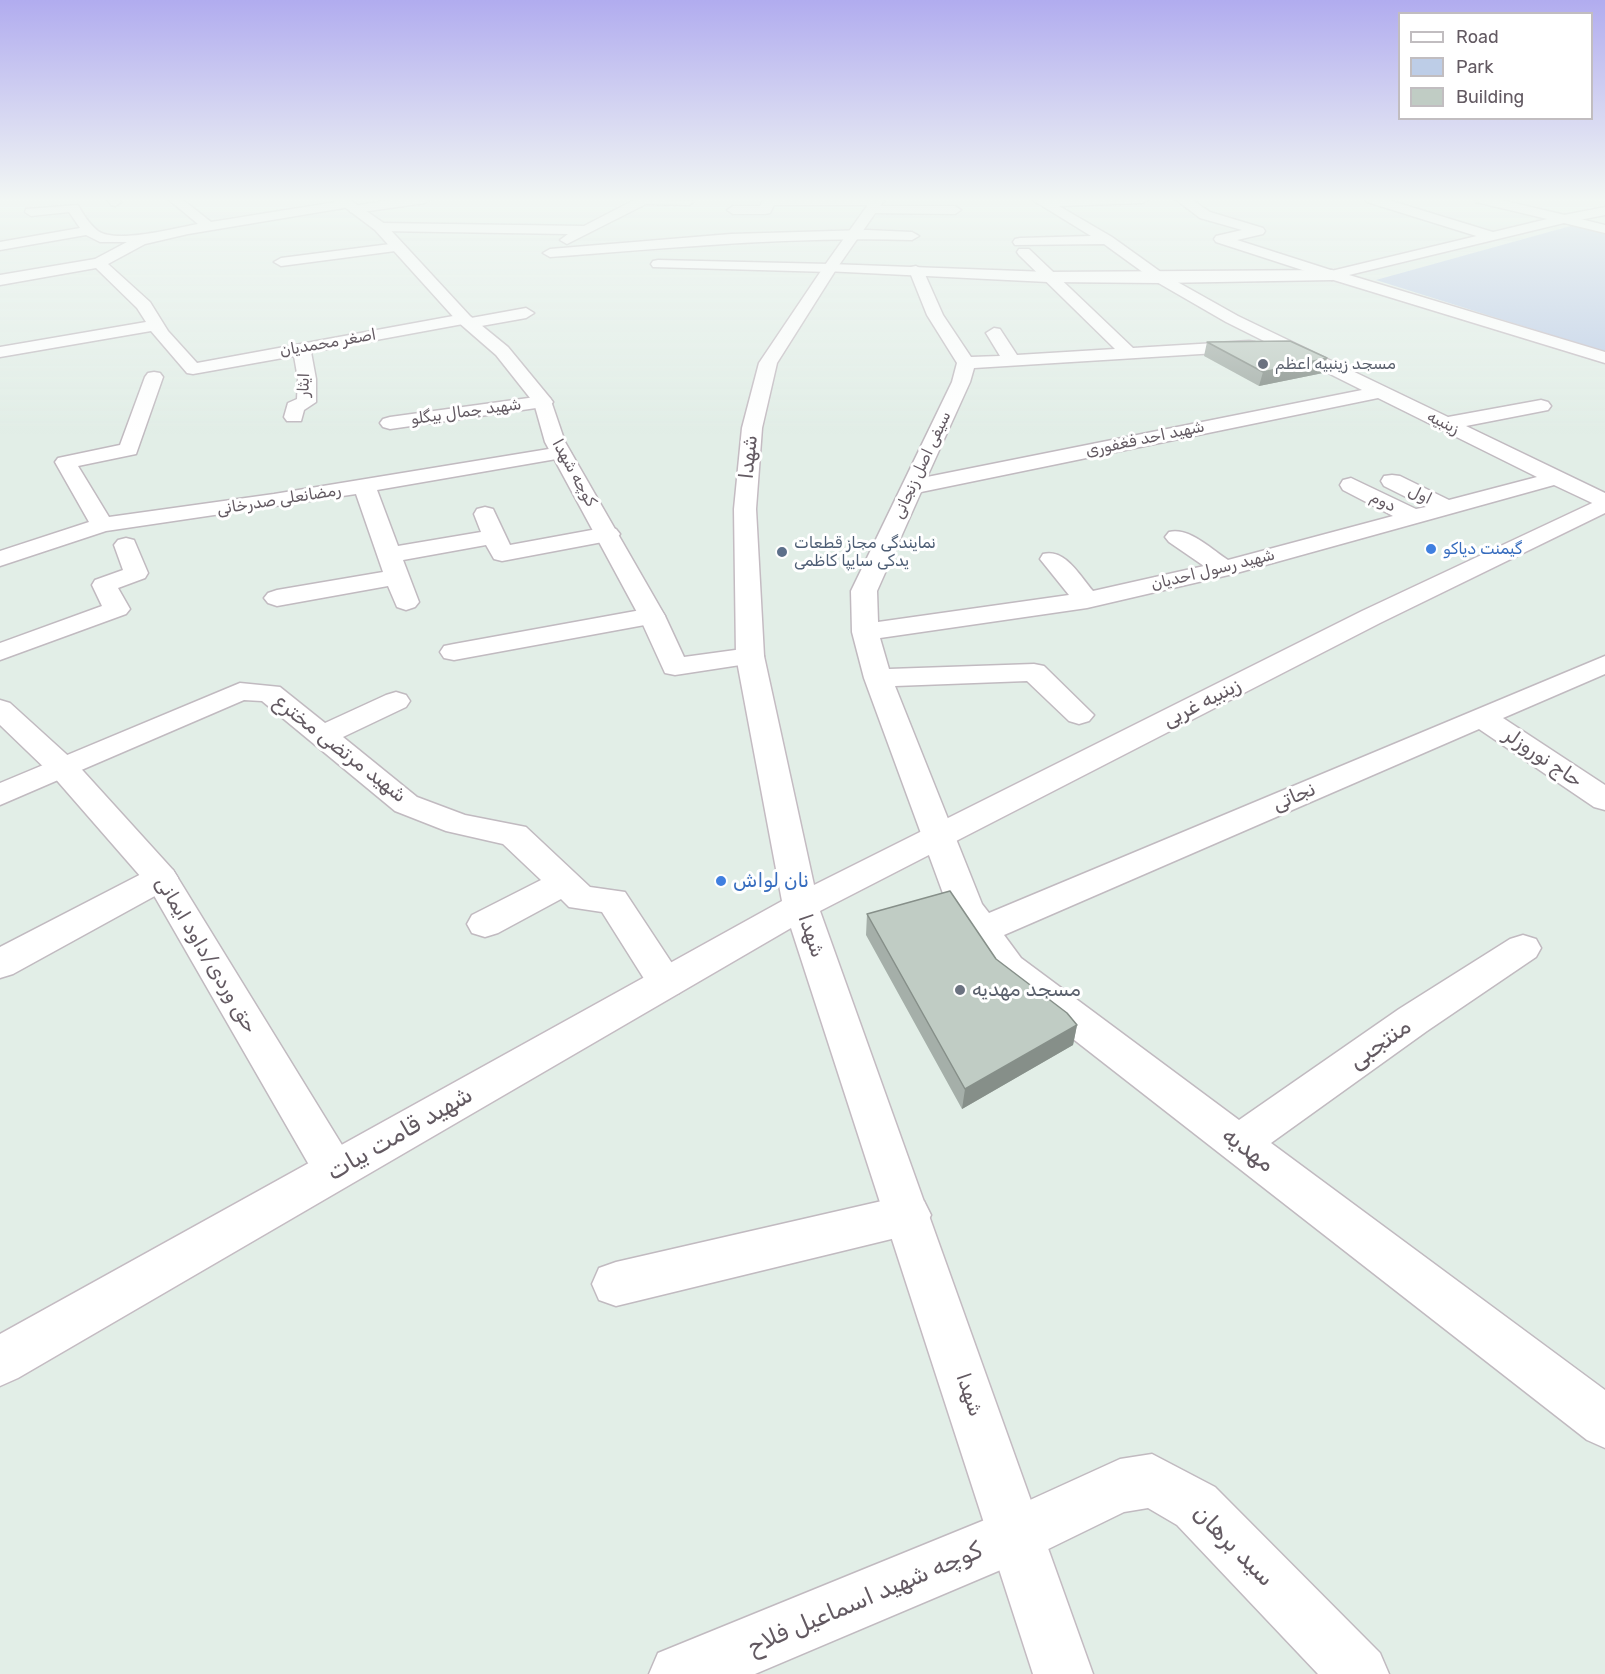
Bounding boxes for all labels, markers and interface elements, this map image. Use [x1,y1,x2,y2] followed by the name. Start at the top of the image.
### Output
[1398,12,1593,120] legend
[1456,26,1499,48] text: Road
[1456,56,1493,78] text: Park
[1456,86,1524,108] text: Building
[278,325,378,361] street label: اصغر محمدیان
[1275,354,1396,374] place label: مسجد زینبیه اعظم
[1256,357,1270,371] marker: مسجد زینبیه اعظم
[294,373,314,397] street label: ایثار
[409,395,523,429] street label: شهید جمال بیگلو
[1424,407,1462,439] street label: زینبیه
[889,408,955,522] street label: سیفی اصل زنجانی
[1084,417,1206,461] street label: شهید احد فغفوری
[735,434,763,480] street label: شهدا
[548,436,600,510] street label: کوچه شهدا
[216,481,342,519] street label: رمضانعلی صدرخانی
[1405,481,1435,509] street label: اول
[1367,488,1399,516] street label: دوم
[794,533,936,571] place label: نمایندگی مجاز قطعات یدکی سایپا کاظمی
[1443,539,1522,559] place label: گیمنت دیاکو
[1424,542,1438,556] marker: گیمنت دیاکو
[775,545,789,559] marker: نمایندگی مجاز قطعات یدکی سایپا کاظمی
[1149,545,1277,595] street label: شهید رسول احدیان
[1159,673,1245,733] street label: زینبیه غربی
[269,690,411,808] street label: شهید مرتضی مخترع
[1499,723,1587,793] street label: حاج نوروزلر
[1269,777,1319,817] street label: نجاتی
[733,869,809,893] place label: نان لواش
[150,872,262,1038] street label: حق وردی/داود ایمانی
[714,874,728,888] marker: نان لواش
[792,911,830,961] street label: شهدا
[972,978,1081,1002] place label: مسجد مهدیه
[953,983,967,997] marker: مسجد مهدیه
[1343,1012,1417,1076] street label: منتجبی
[322,1081,478,1187] street label: شهید قامت بیات
[1216,1121,1280,1179] street label: مهدیه
[950,1370,988,1420] street label: شهدا
[1186,1499,1280,1593] street label: سید برهان
[743,1536,987,1662] street label: کوچه شهید اسماعیل فلاح

